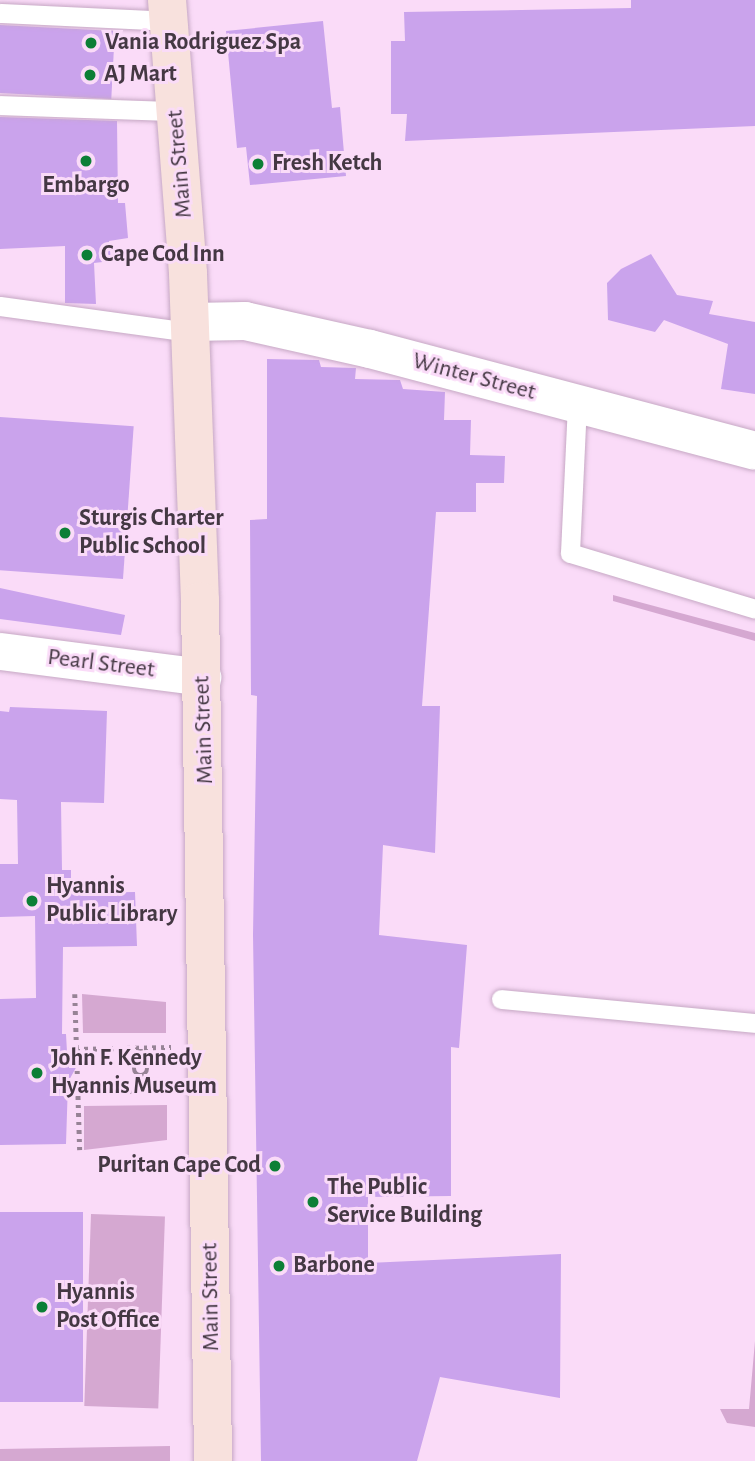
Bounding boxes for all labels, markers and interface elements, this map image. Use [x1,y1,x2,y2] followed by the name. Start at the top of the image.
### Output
[105,29,301,57] place label: Vania Rodriguez Spa
[83,35,99,51] marker: Vania Rodriguez Spa
[104,61,177,89] place label: AJ Mart
[82,67,98,83] marker: AJ Mart
[161,109,199,219] street label: Main Street
[272,150,382,178] place label: Fresh Ketch
[78,153,94,169] marker: Embargo
[250,156,266,172] marker: Fresh Ketch
[42,172,130,200] place label: Embargo
[101,241,225,269] place label: Cape Cod Inn
[79,247,95,263] marker: Cape Cod Inn
[409,347,539,407] street label: Winter Street
[79,505,224,561] place label: Sturgis Charter Public School
[57,525,73,541] marker: Sturgis Charter Public School
[46,643,156,685] street label: Pearl Street
[188,675,220,785] street label: Main Street
[46,873,177,929] place label: Hyannis Public Library
[24,893,40,909] marker: Hyannis Public Library
[51,1045,217,1101] place label: John F. Kennedy Hyannis Museum
[29,1065,45,1081] marker: John F. Kennedy Hyannis Museum
[97,1152,261,1180] place label: Puritan Cape Cod
[267,1158,283,1174] marker: Puritan Cape Cod
[327,1174,482,1230] place label: The Public Service Building
[305,1194,321,1210] marker: The Public Service Building
[196,1243,226,1351] street label: Main Street
[293,1252,375,1280] place label: Barbone
[271,1258,287,1274] marker: Barbone
[56,1279,159,1335] place label: Hyannis Post Office
[34,1299,50,1315] marker: Hyannis Post Office

